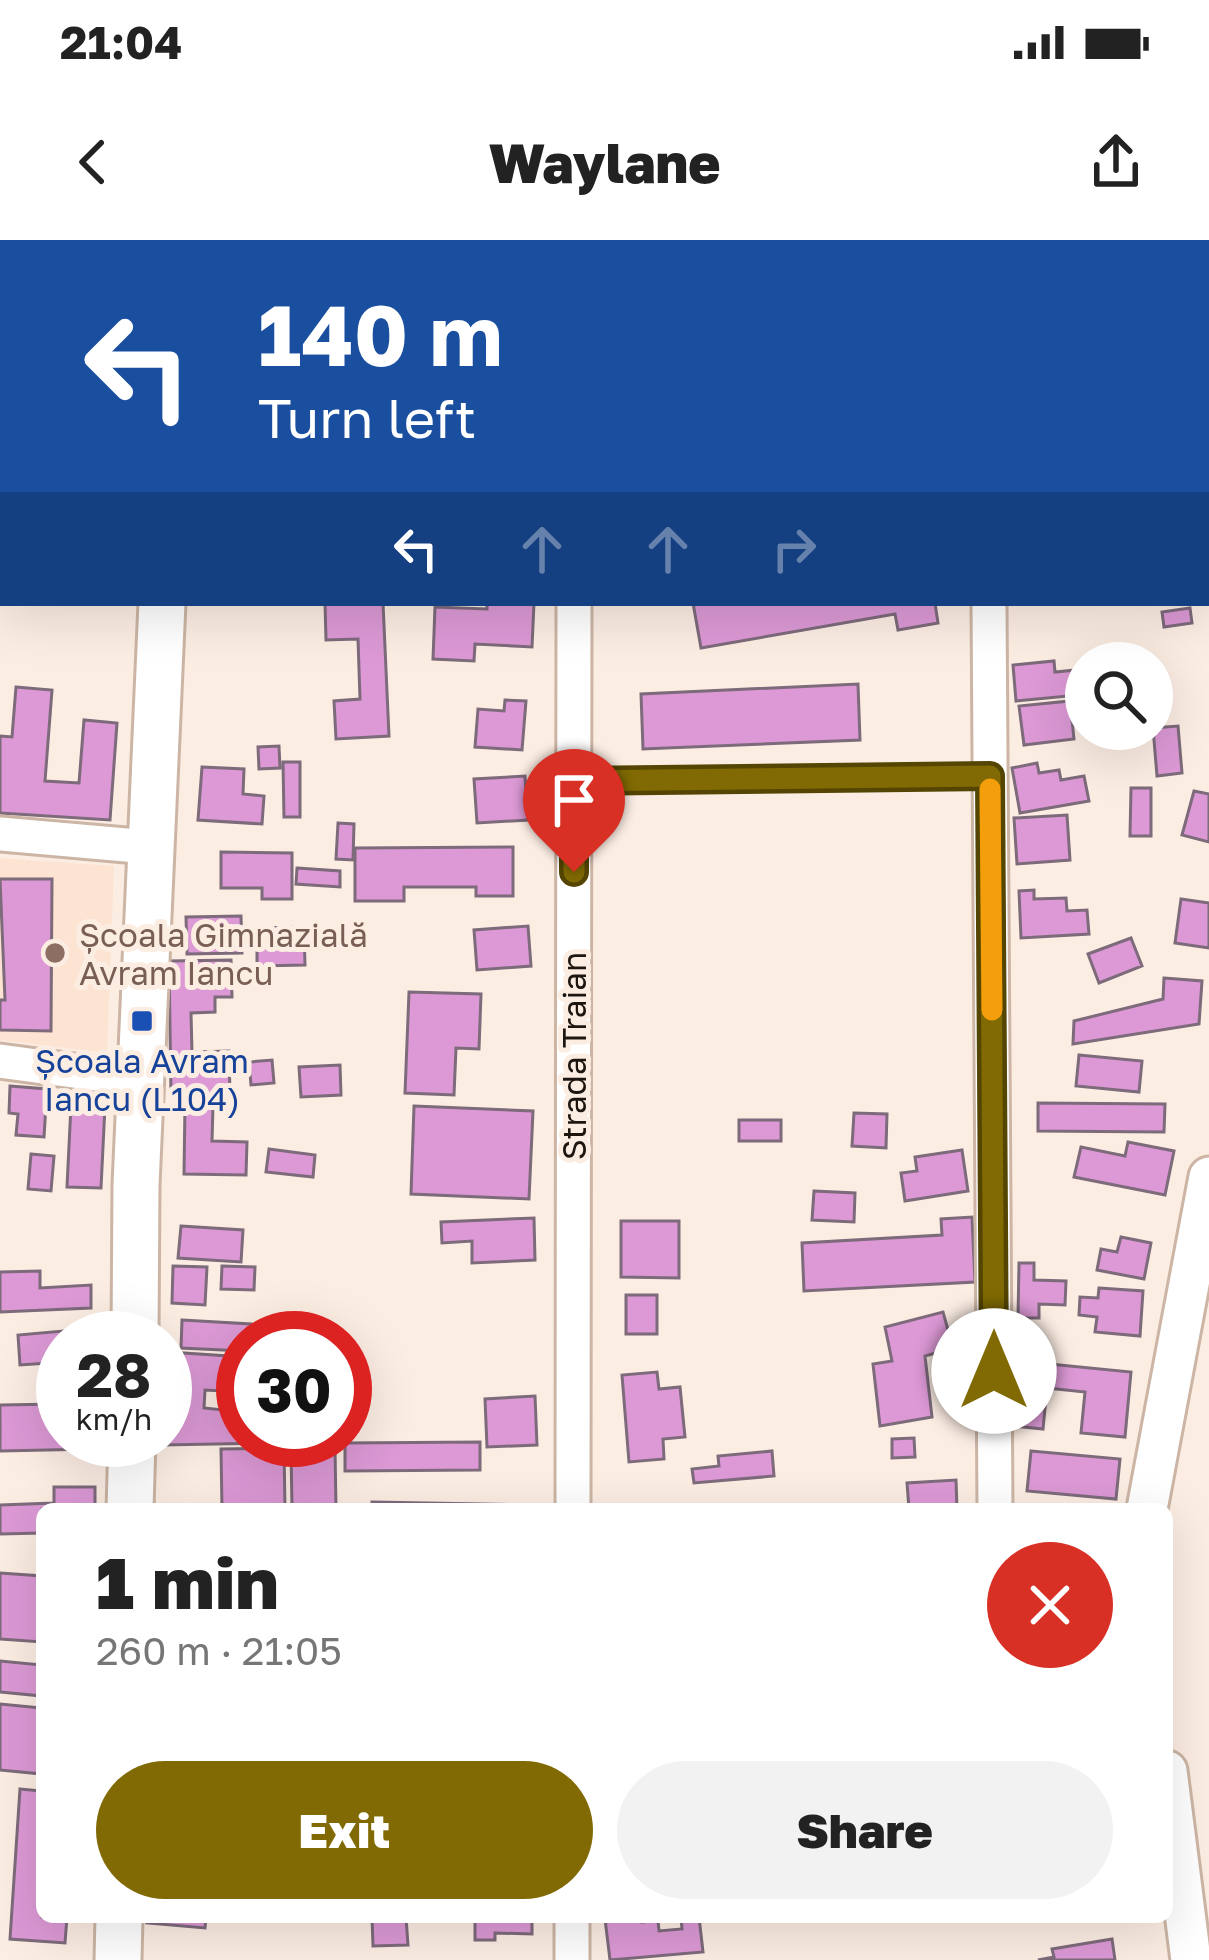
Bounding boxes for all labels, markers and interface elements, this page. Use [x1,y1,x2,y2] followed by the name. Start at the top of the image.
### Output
[60,15,182,69] text: 21:04
[60,129,126,195] icon: back
[1083,129,1149,195] icon: share
[489,130,720,195] text: Waylane
[258,284,503,384] text: 140 m
[60,288,216,444] icon: left
[258,385,476,450] text: Turn left
[383,516,449,582] icon: left
[509,516,575,582] icon: ahead
[635,516,701,582] icon: ahead
[761,516,827,582] icon: right
[1065,642,1173,750] map controls
[1065,642,1173,750] button: search
[523,749,625,872] pin
[541,767,607,833] icon: arrive
[79,915,368,992] place label: Școala Gimnazială Avram Iancu
[42,940,68,966] marker: Școala Gimnazială Avram Iancu
[554,952,593,1160] street label: Strada Traian
[129,1008,155,1034] marker: Școala Avram Iancu (L104)
[35,1041,249,1118] place label: Școala Avram Iancu (L104)
[931,1308,1057,1434] position arrow
[216,1311,372,1467] speed limit sign: 30
[76,1338,151,1410] text: 28
[76,1401,152,1437] text: km/h
[96,1538,279,1625] text: 1 min
[987,1542,1113,1668] button: close
[96,1627,342,1674] text: 260 m · 21:05
[96,1761,593,1899] button: Exit
[617,1761,1113,1899] button: Share

